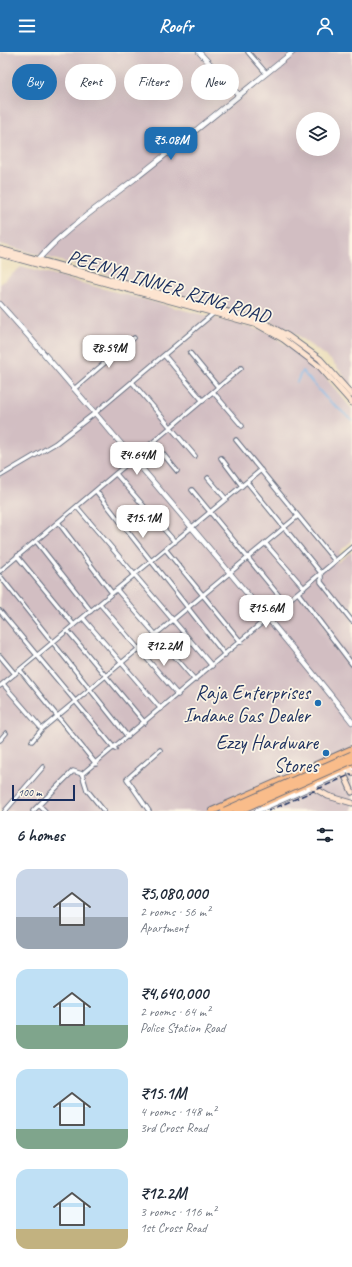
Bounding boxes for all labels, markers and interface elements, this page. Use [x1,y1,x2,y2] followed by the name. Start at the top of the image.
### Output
[16,15,38,37] icon: menu
[159,15,193,37] text: Roofr
[314,15,336,37] icon: person
[12,64,57,100] chip: Buy
[65,64,116,100] chip: Rent
[124,64,183,100] chip: Filters
[191,64,239,100] chip: New
[296,112,340,156] map controls
[296,112,340,156] button: layers
[138,127,204,161] pin: ₹5.08M
[153,132,189,148] text: ₹5.08M
[65,244,275,330] street label: PEENYA INNER RING ROAD
[76,335,142,369] pin: ₹8.59M
[91,340,127,356] text: ₹8.59M
[104,442,170,476] pin: ₹4.64M
[119,447,155,463] text: ₹4.64M
[110,505,176,539] pin: ₹15.1M
[125,510,161,526] text: ₹15.1M
[233,595,299,629] pin: ₹15.6M
[248,600,284,616] text: ₹15.6M
[131,633,197,667] pin: ₹12.2M
[146,638,182,654] text: ₹12.2M
[184,680,312,728] place label: Raja Enterprises Indane Gas Dealer
[313,698,323,708] marker: Raja Enterprises Indane Gas Dealer
[216,730,320,778] place label: Ezzy Hardware Stores
[321,748,331,758] marker: Ezzy Hardware Stores
[12,783,75,802] scale bar
[18,785,42,799] text: 100 m
[314,824,336,846] icon: filters
[16,825,64,846] text: 6 homes
[140,883,208,904] text: ₹5,080,000
[48,885,96,933] icon: home
[140,904,210,920] text: 2 rooms · 56 m²
[140,920,188,936] text: Apartment
[140,983,208,1004] text: ₹4,640,000
[48,985,96,1033] icon: home
[140,1004,210,1020] text: 2 rooms · 64 m²
[140,1020,225,1036] text: Police Station Road
[140,1083,186,1104] text: ₹15.1M
[48,1085,96,1133] icon: home
[140,1104,216,1120] text: 4 rooms · 148 m²
[140,1120,208,1136] text: 3rd Cross Road
[140,1183,186,1204] text: ₹12.2M
[48,1185,96,1233] icon: home
[140,1204,216,1220] text: 3 rooms · 116 m²
[140,1220,207,1236] text: 1st Cross Road

